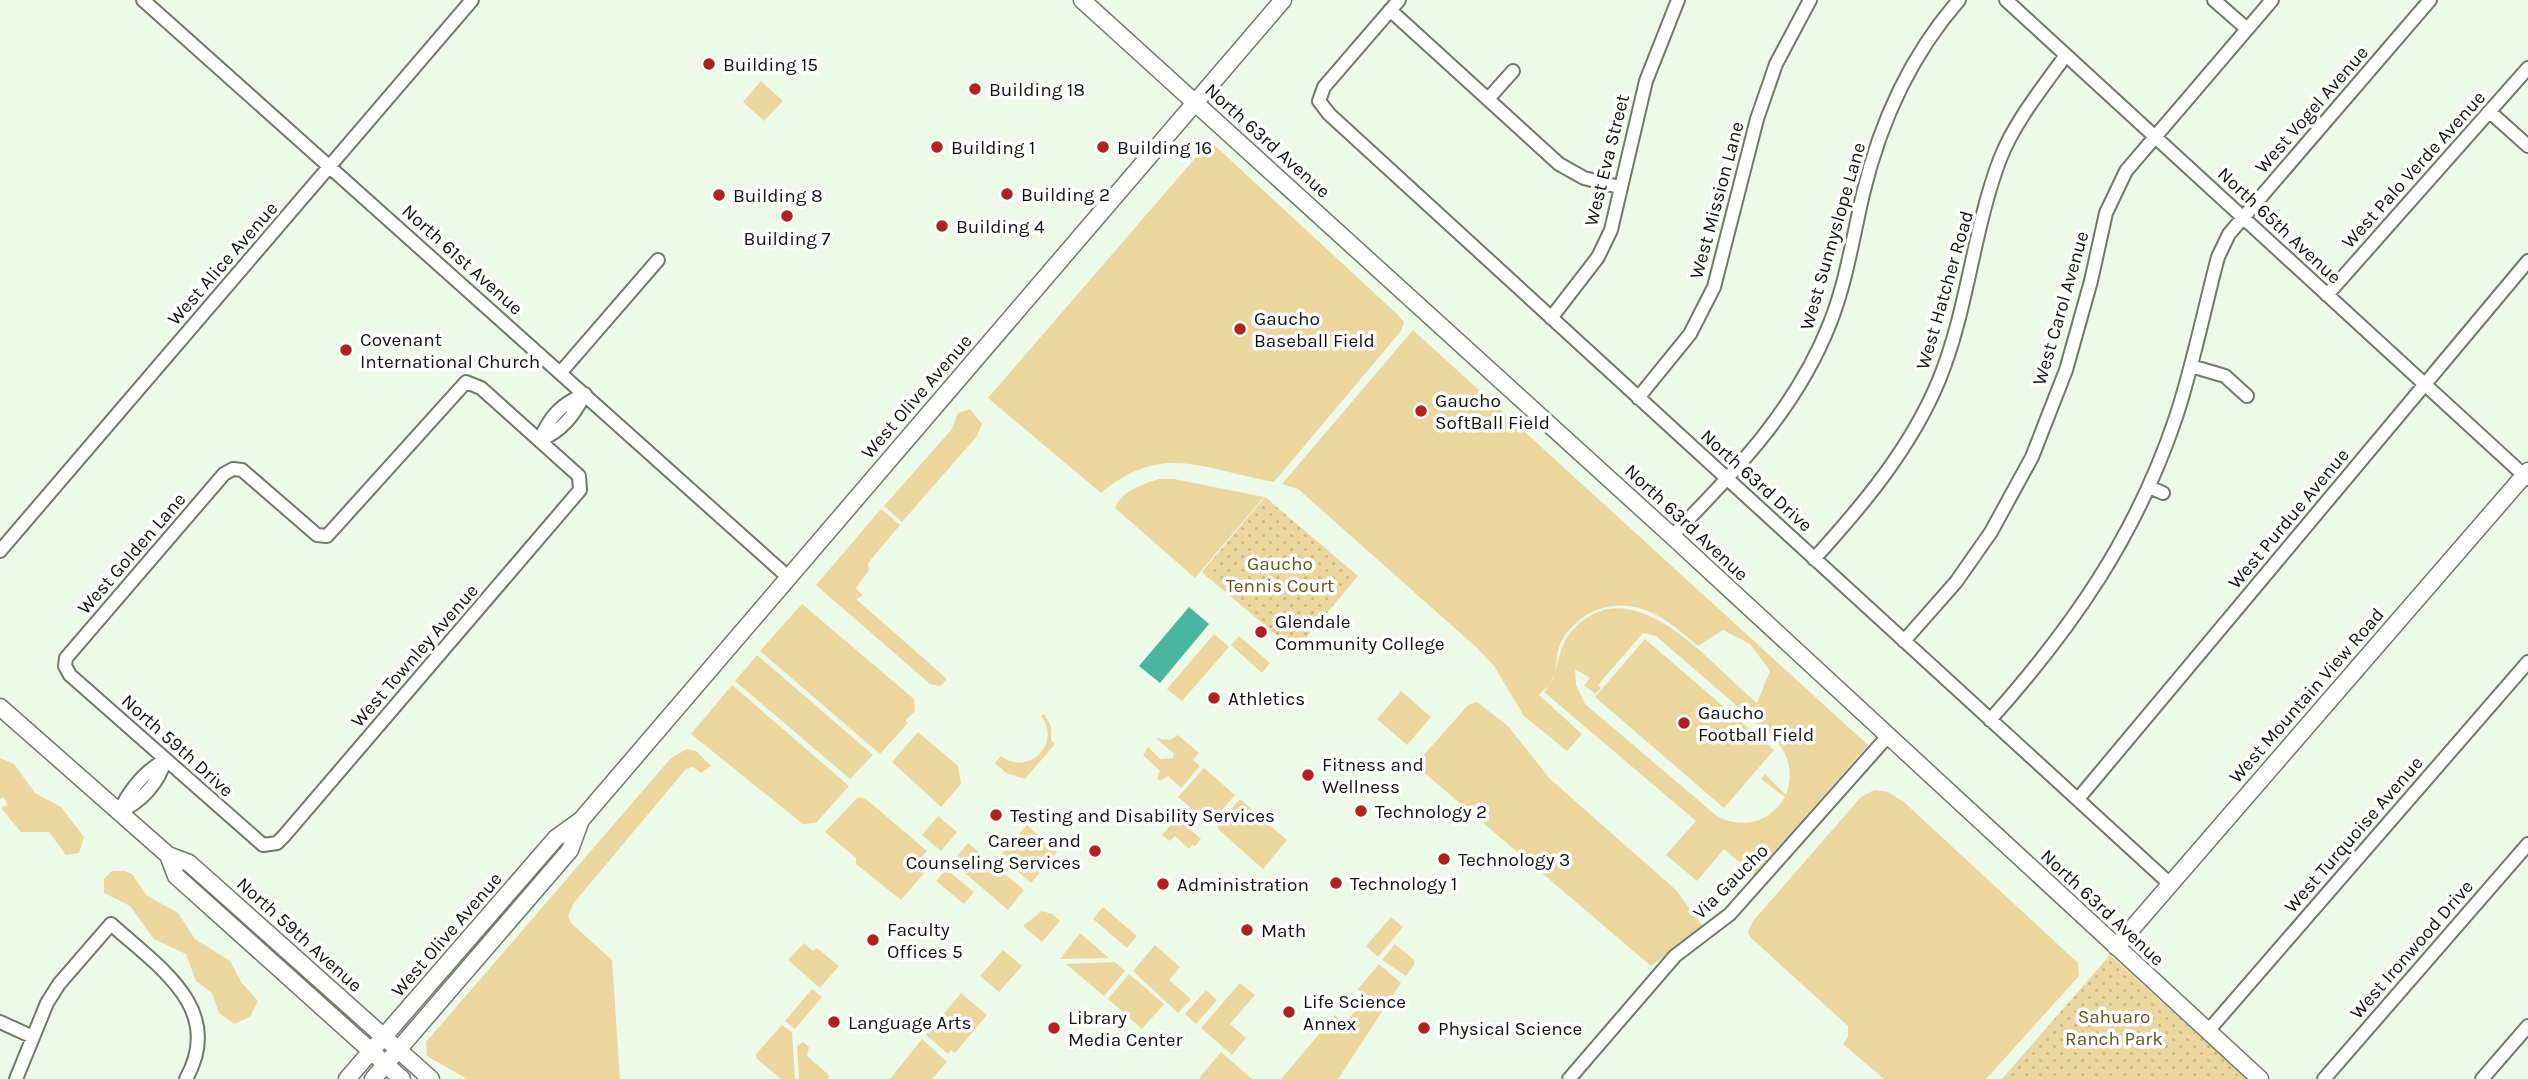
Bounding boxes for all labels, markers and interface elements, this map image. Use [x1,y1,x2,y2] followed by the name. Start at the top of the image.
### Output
[2251,42,2373,178] street label: West Vogel Avenue
[723,54,818,76] place label: Building 15
[701,56,717,72] marker: Building 15
[989,79,1085,101] place label: Building 18
[1200,79,1334,203] street label: North 63rd Avenue
[967,81,983,97] marker: Building 18
[2337,87,2490,253] street label: West Palo Verde Avenue
[1580,92,1634,228] street label: West Eva Street
[1685,119,1749,281] street label: West Mission Lane
[951,137,1035,159] place label: Building 1
[1117,137,1212,159] place label: Building 16
[929,139,945,155] marker: Building 1
[1095,139,1111,155] marker: Building 16
[1796,140,1870,333] street label: West Sunnyslope Lane
[2213,163,2346,289] street label: North 65th Avenue
[1021,184,1110,206] place label: Building 2
[733,185,823,207] place label: Building 8
[999,186,1015,202] marker: Building 2
[711,187,727,203] marker: Building 8
[163,197,282,330] street label: West Alice Avenue
[397,200,527,320] street label: North 61st Avenue
[779,208,795,224] marker: Building 7
[1912,208,1978,372] street label: West Hatcher Road
[956,216,1045,238] place label: Building 4
[934,218,950,234] marker: Building 4
[744,228,830,250] place label: Building 7
[2028,229,2094,388] street label: West Carol Avenue
[1254,308,1375,352] place label: Gaucho Baseball Field
[1232,321,1248,337] marker: Gaucho Baseball Field
[360,329,540,373] place label: Covenant International Church
[857,330,977,463] street label: West Olive Avenue
[338,342,354,358] marker: Covenant International Church
[1435,390,1550,434] place label: Gaucho SoftBall Field
[1413,403,1429,419] marker: Gaucho SoftBall Field
[1696,425,1817,537] street label: North 63rd Drive
[2224,444,2354,593] street label: West Purdue Avenue
[1620,460,1753,586] street label: North 63rd Avenue
[73,489,190,619] street label: West Golden Lane
[1226,553,1334,597] park label: Gaucho Tennis Court
[347,580,483,732] street label: West Townley Avenue
[2225,604,2389,788] street label: West Mountain View Road
[1275,611,1445,655] place label: Glendale Community College
[1253,624,1269,640] marker: Glendale Community College
[1228,688,1305,710] place label: Athletics
[117,690,238,802] street label: North 59th Drive
[1206,690,1222,706] marker: Athletics
[1698,702,1814,746] place label: Gaucho Football Field
[1676,715,1692,731] marker: Gaucho Football Field
[2280,752,2428,917] street label: West Turquoise Avenue
[1322,754,1424,798] place label: Fitness and Wellness
[1300,767,1316,783] marker: Fitness and Wellness
[1375,801,1487,823] place label: Technology 2
[1353,803,1369,819] marker: Technology 2
[1010,805,1275,827] place label: Testing and Disability Services
[988,807,1004,823] marker: Testing and Disability Services
[906,830,1081,874] place label: Career and Counseling Services
[1689,840,1773,924] street label: Via Gaucho
[1087,843,1103,859] marker: Career and Counseling Services
[2036,845,2169,971] street label: North 63rd Avenue
[1458,849,1570,871] place label: Technology 3
[1436,851,1452,867] marker: Technology 3
[387,868,507,1001] street label: West Olive Avenue
[232,873,366,997] street label: North 59th Avenue
[1350,873,1457,895] place label: Technology 1
[1177,874,1309,896] place label: Administration
[1328,875,1344,891] marker: Technology 1
[1155,876,1171,892] marker: Administration
[2346,876,2478,1023] street label: West Ironwood Drive
[887,919,963,963] place label: Faculty Offices 5
[1261,920,1306,942] place label: Math
[1239,922,1255,938] marker: Math
[865,932,881,948] marker: Faculty Offices 5
[1303,991,1406,1035] place label: Life Science Annex
[1281,1004,1297,1020] marker: Life Science Annex
[2065,1006,2163,1050] park label: Sahuaro Ranch Park
[1068,1007,1183,1051] place label: Library Media Center
[848,1012,971,1034] place label: Language Arts
[826,1014,842,1030] marker: Language Arts
[1438,1018,1582,1040] place label: Physical Science
[1046,1020,1062,1036] marker: Library Media Center
[1416,1020,1432,1036] marker: Physical Science

